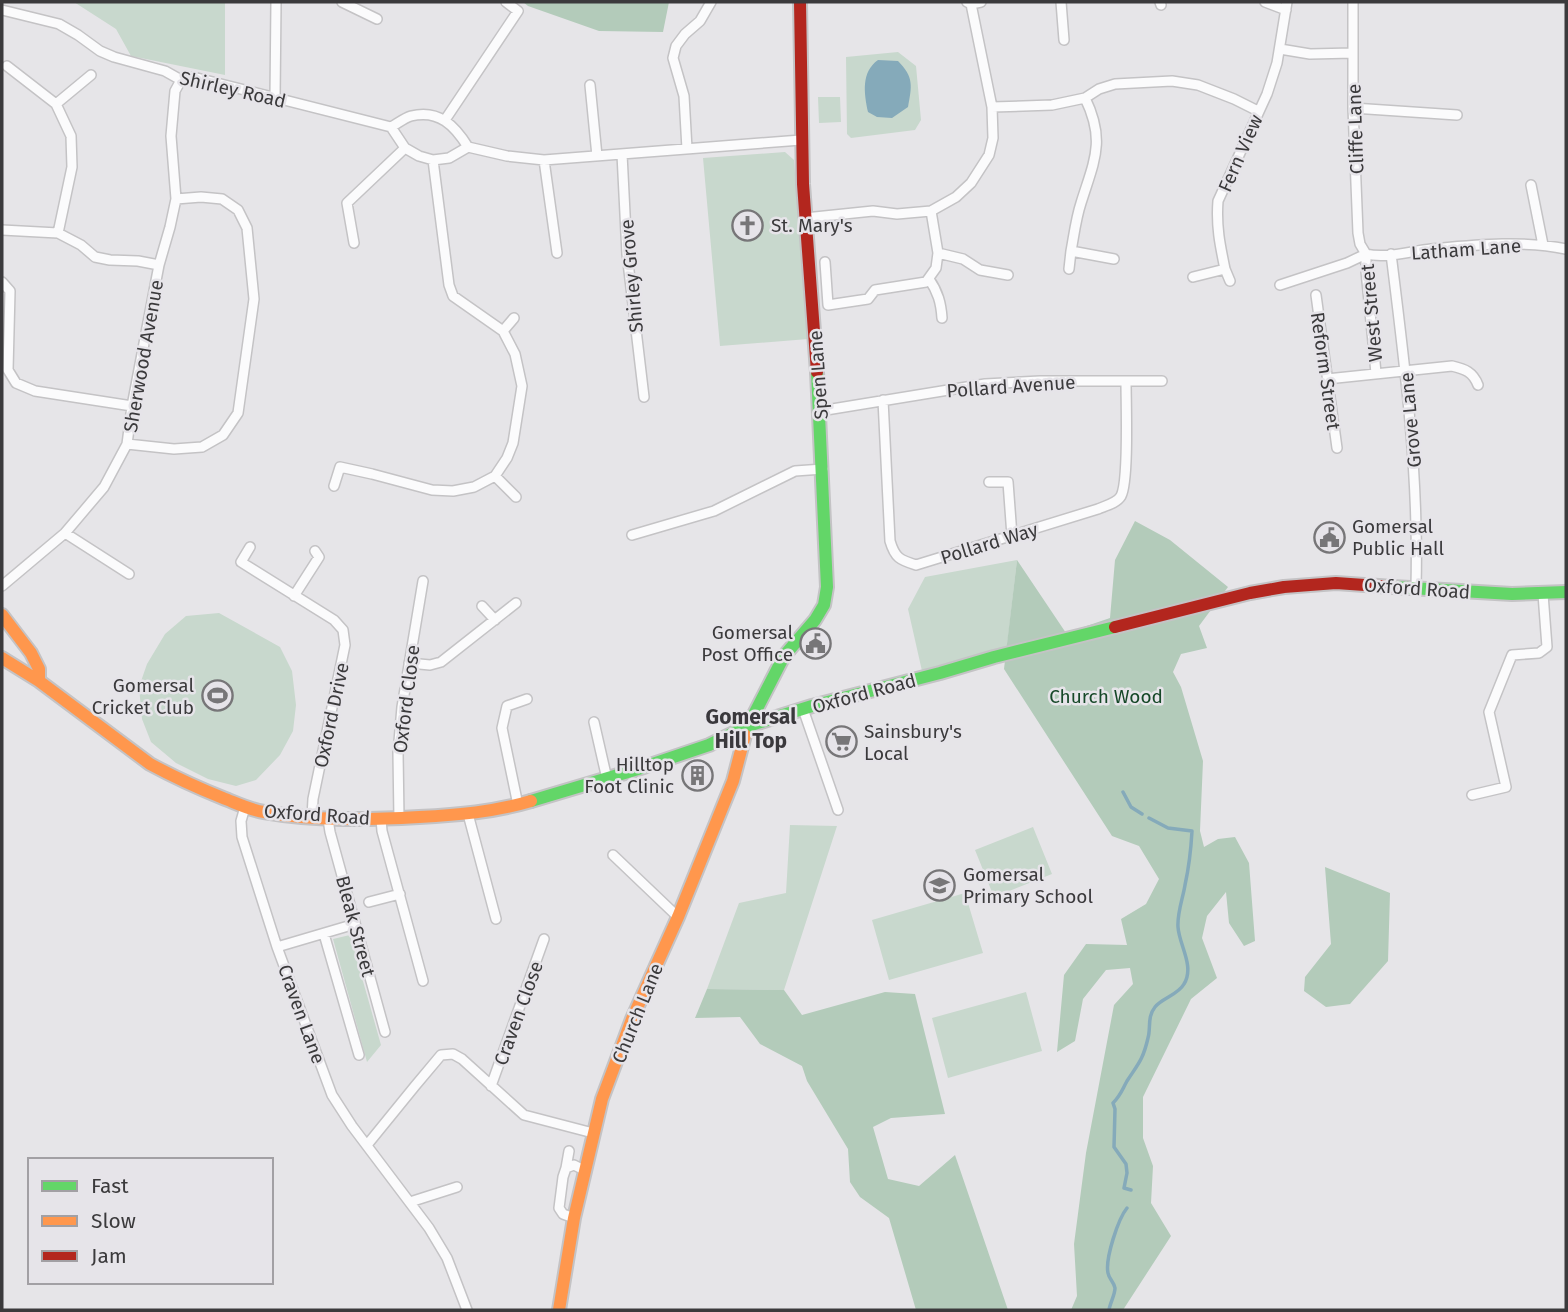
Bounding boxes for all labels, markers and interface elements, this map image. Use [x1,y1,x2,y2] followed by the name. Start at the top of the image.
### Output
[178,66,288,113] street label: Shirley Road
[1342,83,1369,175] street label: Cliffe Lane
[1213,111,1268,196] street label: Fern View
[731,208,765,242] church icon: St. Mary's
[771,214,853,237] place label: St. Mary's
[615,218,648,334] street label: Shirley Grove
[1410,234,1522,265] street label: Latham Lane
[1356,263,1387,363] street label: West Street
[119,278,168,434] street label: Sherwood Avenue
[1306,311,1345,432] street label: Reform Street
[804,330,833,420] street label: Spen Lane
[946,371,1076,402] street label: Pollard Avenue
[1395,371,1426,469] street label: Grove Lane
[1352,515,1445,560] place label: Gomersal Public Hall
[938,518,1041,569] street label: Pollard Way
[1312,520,1346,554] public building icon: Gomersal Public Hall
[1363,573,1471,604] street label: Oxford Road
[701,621,793,666] place label: Gomersal Post Office
[799,626,833,660] public building icon: Gomersal Post Office
[388,644,425,754] street label: Oxford Close
[309,660,354,770] street label: Oxford Drive
[810,669,919,718] street label: Oxford Road
[92,674,194,719] place label: Gomersal Cricket Club
[200,679,234,713] sports icon: Gomersal Cricket Club
[1049,685,1163,708] park label: Church Wood
[706,704,797,754] district label: Gomersal Hill Top
[864,720,962,765] place label: Sainsbury's Local
[824,725,858,759] supermarket icon: Sainsbury's Local
[584,753,674,798] place label: Hilltop Foot Clinic
[680,758,714,792] building icon: Hilltop Foot Clinic
[263,799,371,830] street label: Oxford Road
[963,863,1093,908] place label: Gomersal Primary School
[923,868,957,902] school or university icon: Gomersal Primary School
[331,873,380,979] street label: Bleak Street
[489,958,548,1068] street label: Craven Close
[607,960,668,1067] street label: Church Lane
[273,961,330,1067] street label: Craven Lane
[28,1158,273,1284] legend
[91,1173,129,1199] text: Fast
[91,1208,136,1234] text: Slow
[91,1243,127,1269] text: Jam

